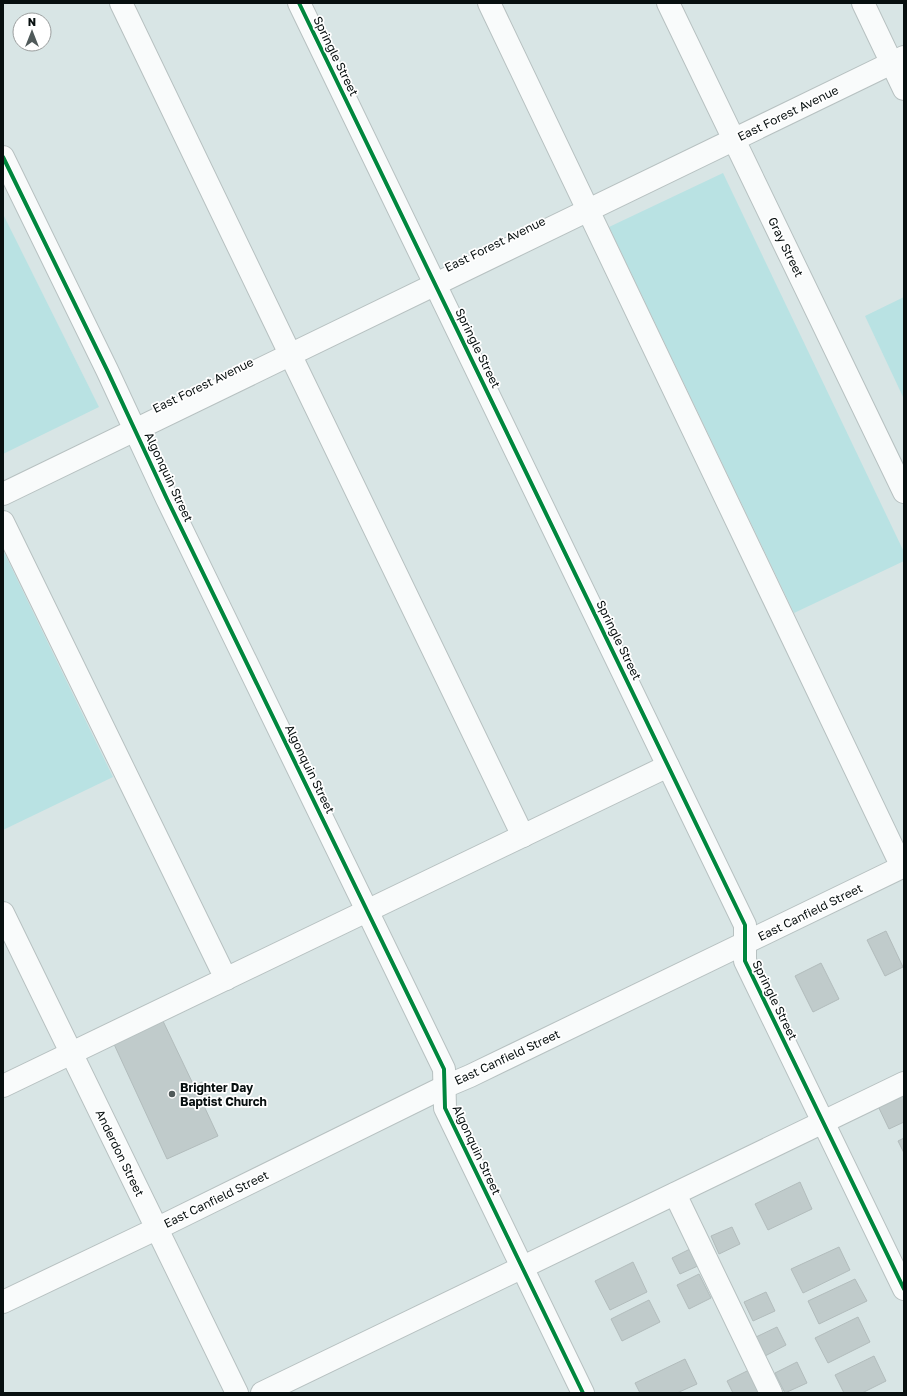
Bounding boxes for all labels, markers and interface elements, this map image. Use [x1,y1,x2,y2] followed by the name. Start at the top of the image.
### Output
[12,12,52,52] north arrow
[310,14,362,99] street label: Springle Street
[28,15,36,28] text: N
[735,82,841,144] street label: East Forest Avenue
[442,213,548,275] street label: East Forest Avenue
[765,215,807,280] street label: Gray Street
[452,306,504,391] street label: Springle Street
[150,354,256,416] street label: East Forest Avenue
[142,430,196,524] street label: Algonquin Street
[593,598,645,683] street label: Springle Street
[282,722,338,816] street label: Algonquin Street
[755,880,865,944] street label: East Canfield Street
[749,958,801,1043] street label: Springle Street
[452,1026,562,1088] street label: East Canfield Street
[180,1080,267,1109] place label: Brighter Day Baptist Church
[167,1089,177,1099] marker: Brighter Day Baptist Church
[450,1103,504,1197] street label: Algonquin Street
[92,1107,148,1199] street label: Anderdon Street
[161,1167,271,1231] street label: East Canfield Street

